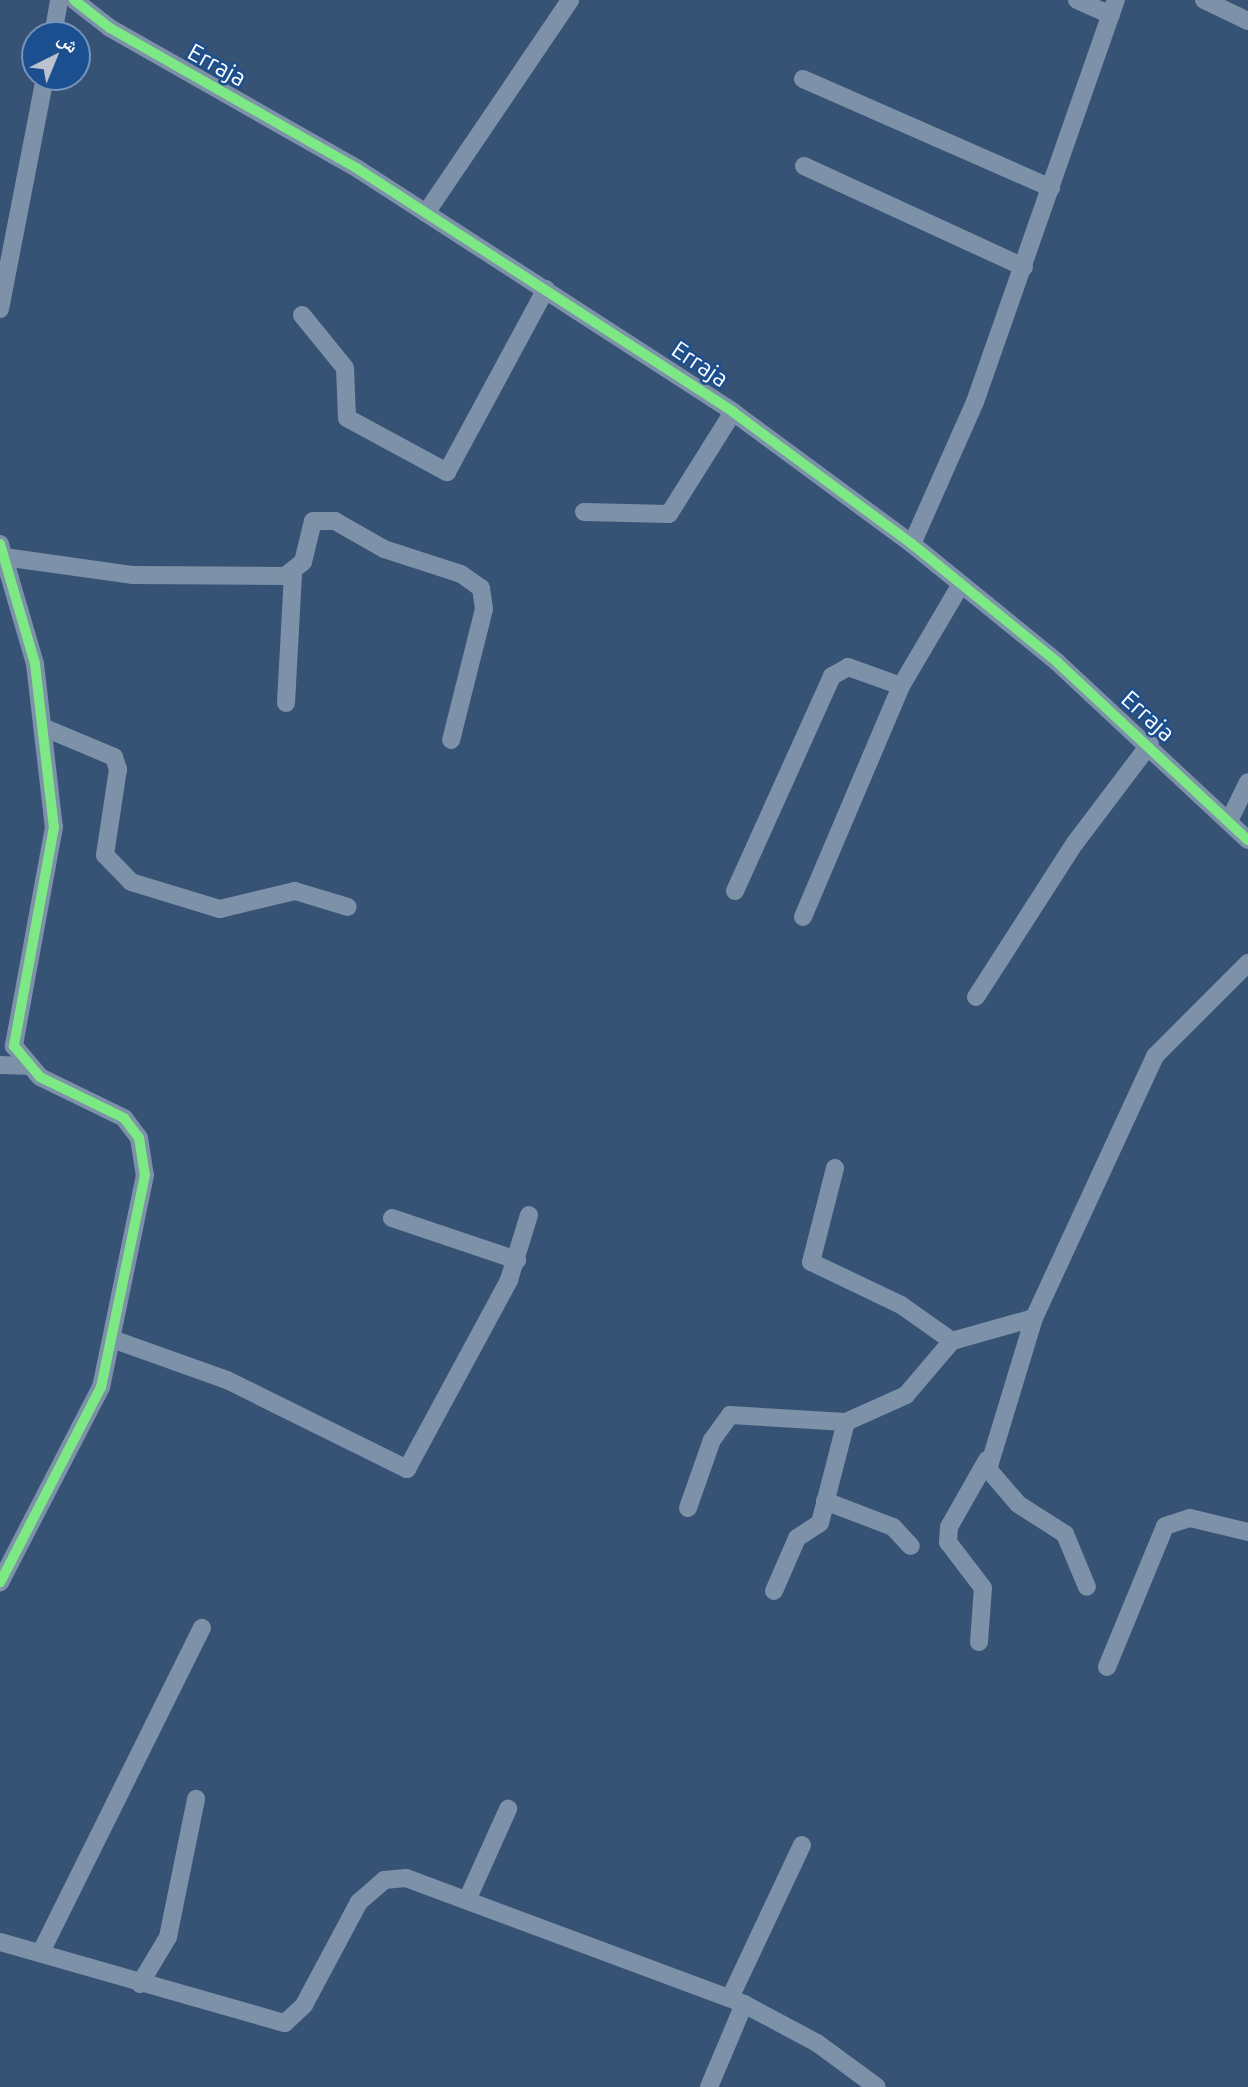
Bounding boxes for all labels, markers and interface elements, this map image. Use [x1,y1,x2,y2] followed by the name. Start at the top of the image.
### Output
[21,21,91,91] north arrow
[54,27,84,57] text: ش
[183,37,251,93] street label: Erraja
[666,335,734,393] street label: Erraja
[1115,685,1181,747] street label: Erraja

